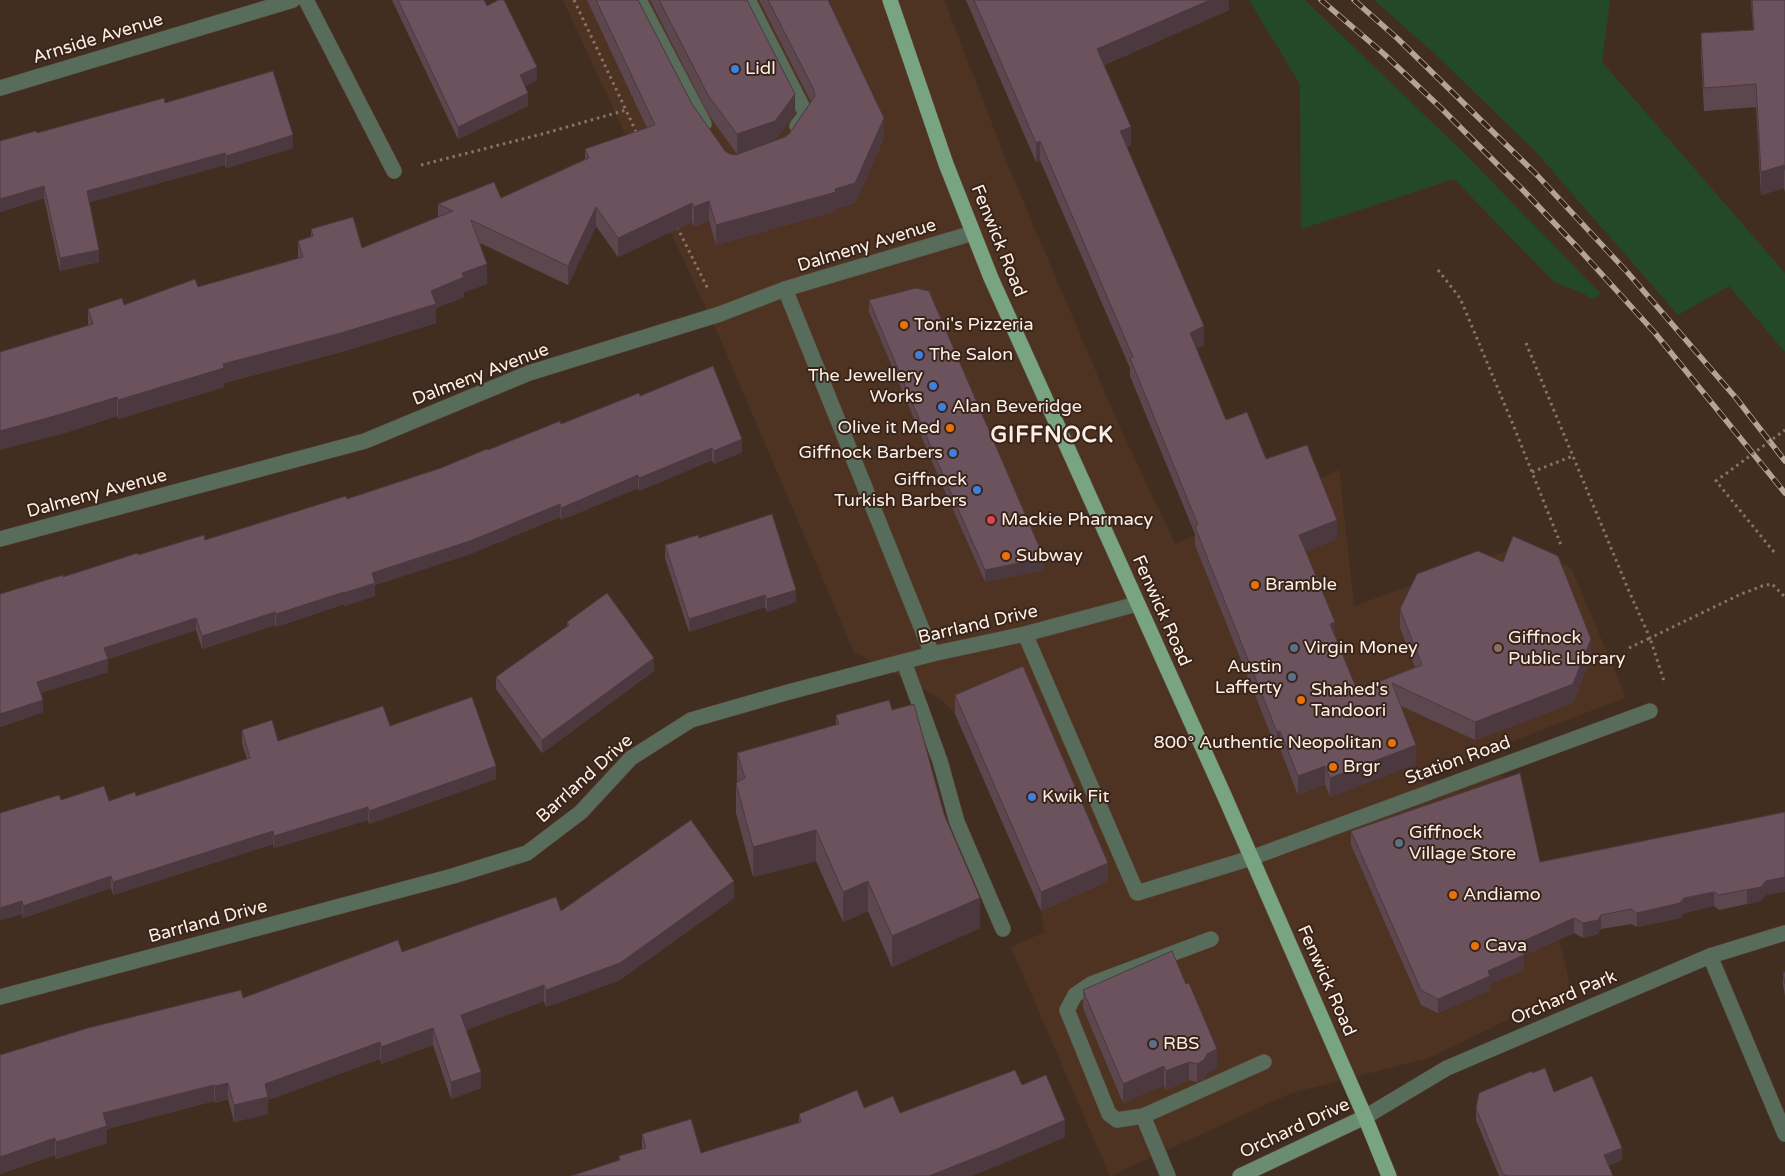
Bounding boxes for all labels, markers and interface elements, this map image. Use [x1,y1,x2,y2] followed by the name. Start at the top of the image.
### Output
[30,9,166,69] street label: Arnside Avenue
[745,58,776,80] place label: Lidl
[729,63,741,75] marker: Lidl
[966,182,1030,300] street label: Fenwick Road
[795,215,939,277] street label: Dalmeny Avenue
[914,314,1034,336] place label: Toni's Pizzeria
[898,319,910,331] marker: Toni's Pizzeria
[410,339,552,411] street label: Dalmeny Avenue
[929,344,1013,366] place label: The Salon
[913,349,925,361] marker: The Salon
[808,365,923,408] place label: The Jewellery Works
[927,380,939,392] marker: The Jewellery Works
[952,396,1082,418] place label: Alan Beveridge
[936,401,948,413] marker: Alan Beveridge
[838,417,940,439] place label: Olive it Med
[944,422,956,434] marker: Olive it Med
[989,423,1115,449] district label: GIFFNOCK
[798,442,943,464] place label: Giffnock Barbers
[947,447,959,459] marker: Giffnock Barbers
[25,465,169,523] street label: Dalmeny Avenue
[834,469,967,512] place label: Giffnock Turkish Barbers
[971,484,983,496] marker: Giffnock Turkish Barbers
[1001,509,1153,531] place label: Mackie Pharmacy
[985,514,997,526] marker: Mackie Pharmacy
[1016,545,1083,567] place label: Subway
[1000,550,1012,562] marker: Subway
[1127,552,1195,670] street label: Fenwick Road
[1265,574,1337,596] place label: Bramble
[1249,579,1261,591] marker: Bramble
[916,601,1040,649] street label: Barrland Drive
[1508,627,1625,670] place label: Giffnock Public Library
[1304,637,1418,659] place label: Virgin Money
[1288,642,1300,654] marker: Virgin Money
[1492,642,1504,654] marker: Giffnock Public Library
[1215,656,1282,699] place label: Austin Lafferty
[1286,671,1298,683] marker: Austin Lafferty
[1311,679,1388,722] place label: Shahed's Tandoori
[1295,694,1307,706] marker: Shahed's Tandoori
[532,730,638,828] street label: Barrland Drive
[1154,732,1382,754] place label: 800° Authentic Neopolitan
[1402,732,1514,790] street label: Station Road
[1386,737,1398,749] marker: 800° Authentic Neopolitan
[1343,756,1380,778] place label: Brgr
[1327,761,1339,773] marker: Brgr
[1042,786,1109,808] place label: Kwik Fit
[1026,791,1038,803] marker: Kwik Fit
[1409,822,1516,864] place label: Giffnock Village Store
[1393,837,1405,849] marker: Giffnock Village Store
[1463,884,1541,906] place label: Andiamo
[1447,889,1459,901] marker: Andiamo
[146,896,270,948] street label: Barrland Drive
[1292,922,1360,1040] street label: Fenwick Road
[1485,935,1527,957] place label: Cava
[1469,940,1481,952] marker: Cava
[1508,966,1620,1030] street label: Orchard Park
[1163,1033,1199,1055] place label: RBS
[1147,1038,1159,1050] marker: RBS
[1237,1094,1353,1164] street label: Orchard Drive

